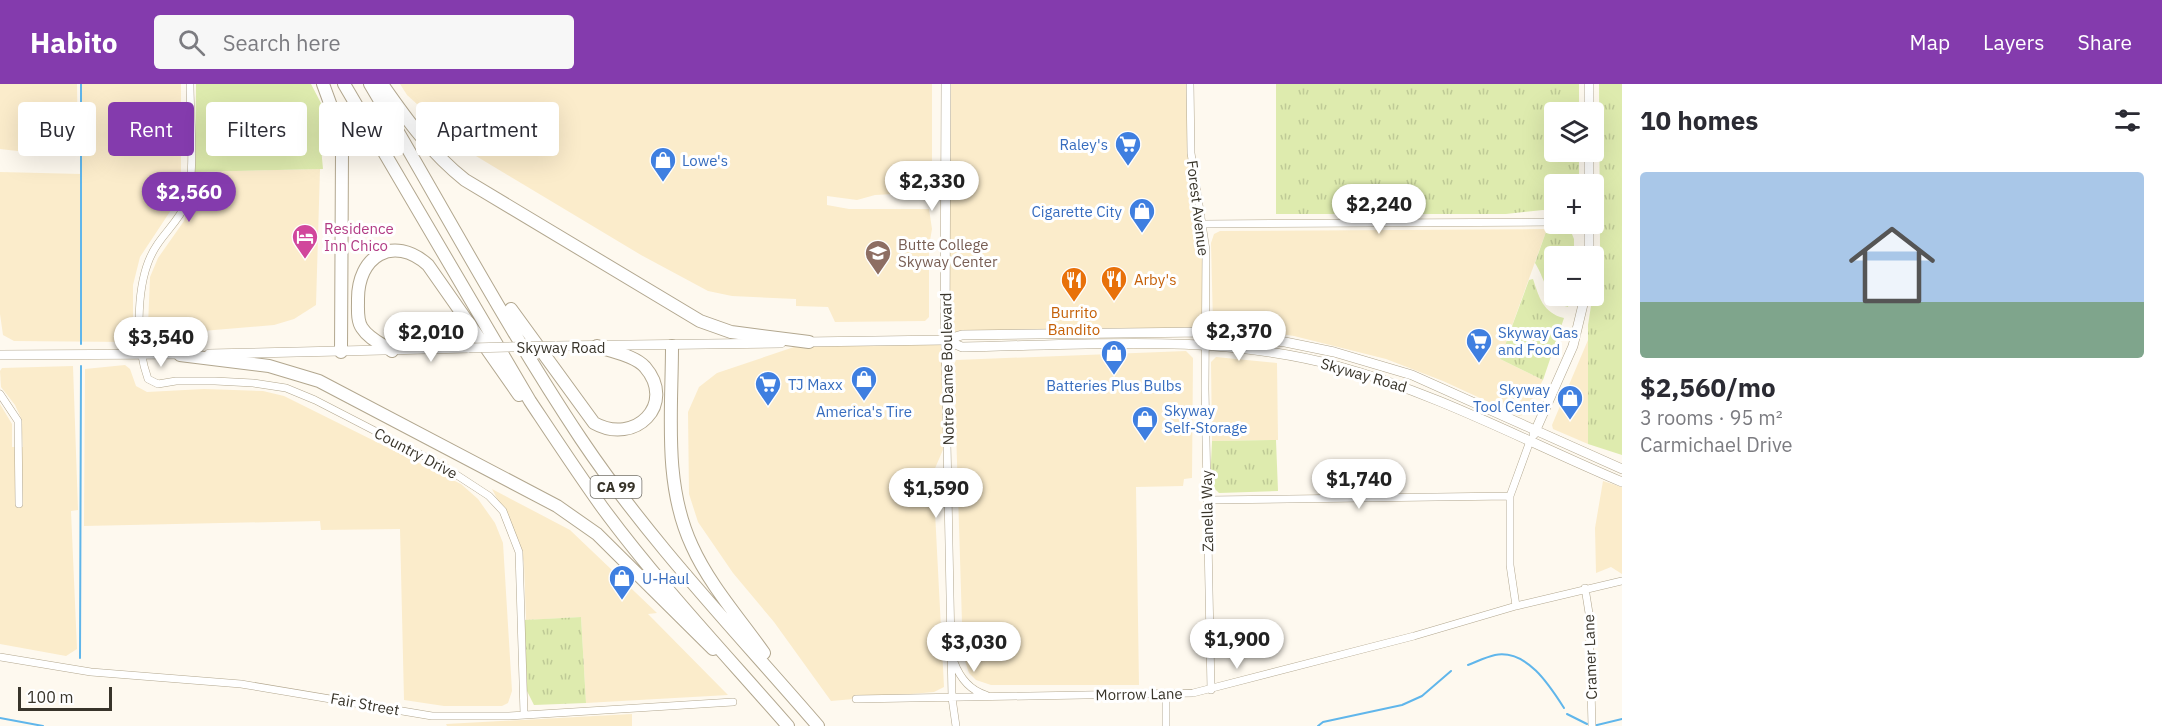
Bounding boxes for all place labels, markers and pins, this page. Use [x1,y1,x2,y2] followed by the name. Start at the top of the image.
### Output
[1113,129,1143,167] supermarket icon: Raley's
[1060,135,1108,154] place label: Raley's
[648,145,678,183] shop icon: Lowe's
[682,151,728,170] place label: Lowe's
[883,161,981,212] pin: $2,330
[140,172,238,223] pin: $2,560
[1330,184,1428,235] pin: $2,240
[1127,196,1157,234] shop icon: Cigarette City
[1031,202,1123,221] place label: Cigarette City
[324,219,394,255] place label: Residence Inn Chico
[290,222,320,260] hotel icon: Residence Inn Chico
[898,235,998,271] place label: Butte College Skyway Center
[863,238,893,276] school or university icon: Butte College Skyway Center
[1099,264,1129,302] restaurant icon: Arby's
[1059,265,1089,303] restaurant icon: Burrito Bandito
[1134,270,1176,289] place label: Arby's
[1048,303,1100,339] place label: Burrito Bandito
[1190,311,1288,362] pin: $2,370
[382,312,480,363] pin: $2,010
[112,317,210,368] pin: $3,540
[1498,323,1578,359] place label: Skyway Gas and Food
[1464,326,1494,364] supermarket icon: Skyway Gas and Food
[1099,338,1129,376] shop icon: Batteries Plus Bulbs
[849,364,879,402] shop icon: America's Tire
[753,369,783,407] supermarket icon: TJ Maxx
[788,375,843,394] place label: TJ Maxx
[1046,376,1182,395] place label: Batteries Plus Bulbs
[1473,380,1551,416] place label: Skyway Tool Center
[1555,383,1585,421] shop icon: Skyway Tool Center
[1164,401,1247,437] place label: Skyway Self-Storage
[816,402,912,421] place label: America's Tire
[1130,404,1160,442] shop icon: Skyway Self-Storage
[1310,459,1408,510] pin: $1,740
[887,468,985,519] pin: $1,590
[607,563,637,601] shop icon: U-Haul
[642,569,689,588] place label: U-Haul
[1188,619,1286,670] pin: $1,900
[925,622,1023,673] pin: $3,030

